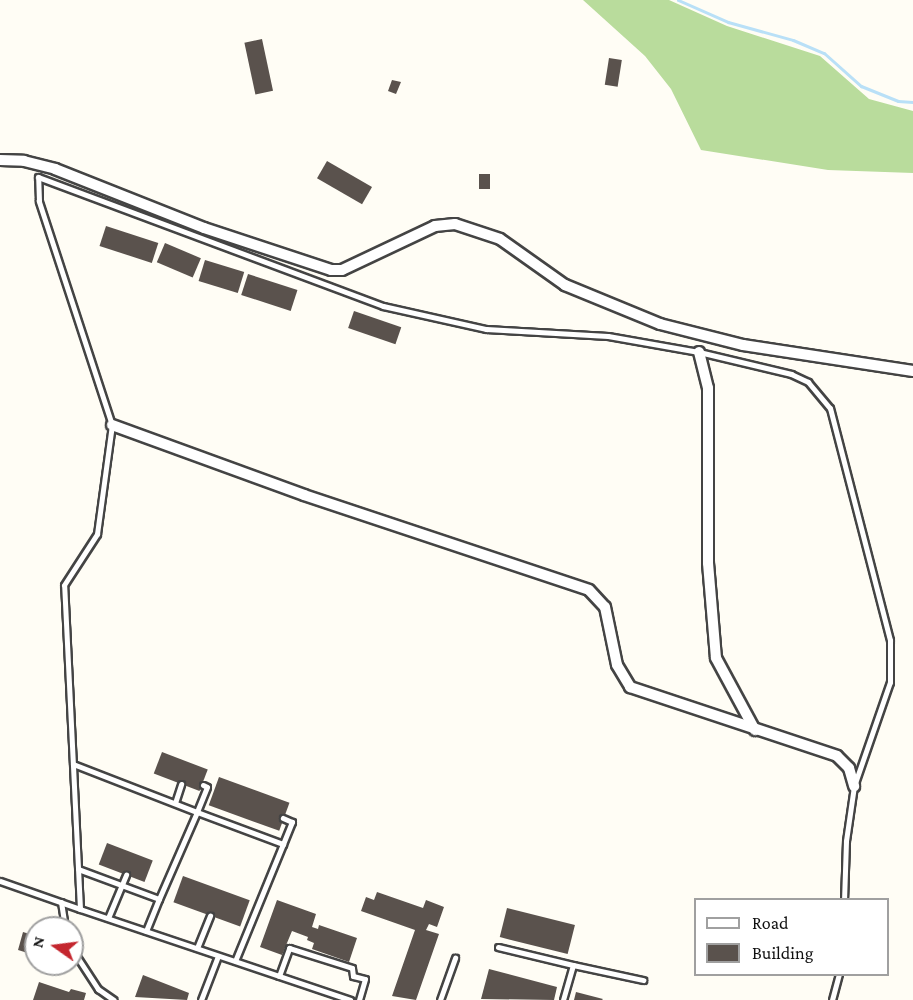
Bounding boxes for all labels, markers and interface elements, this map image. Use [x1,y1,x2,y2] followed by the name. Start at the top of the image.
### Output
[694,898,889,976] legend
[752,913,789,933] text: Road
[24,916,84,976] north arrow
[28,935,48,949] text: N
[752,943,813,963] text: Building

